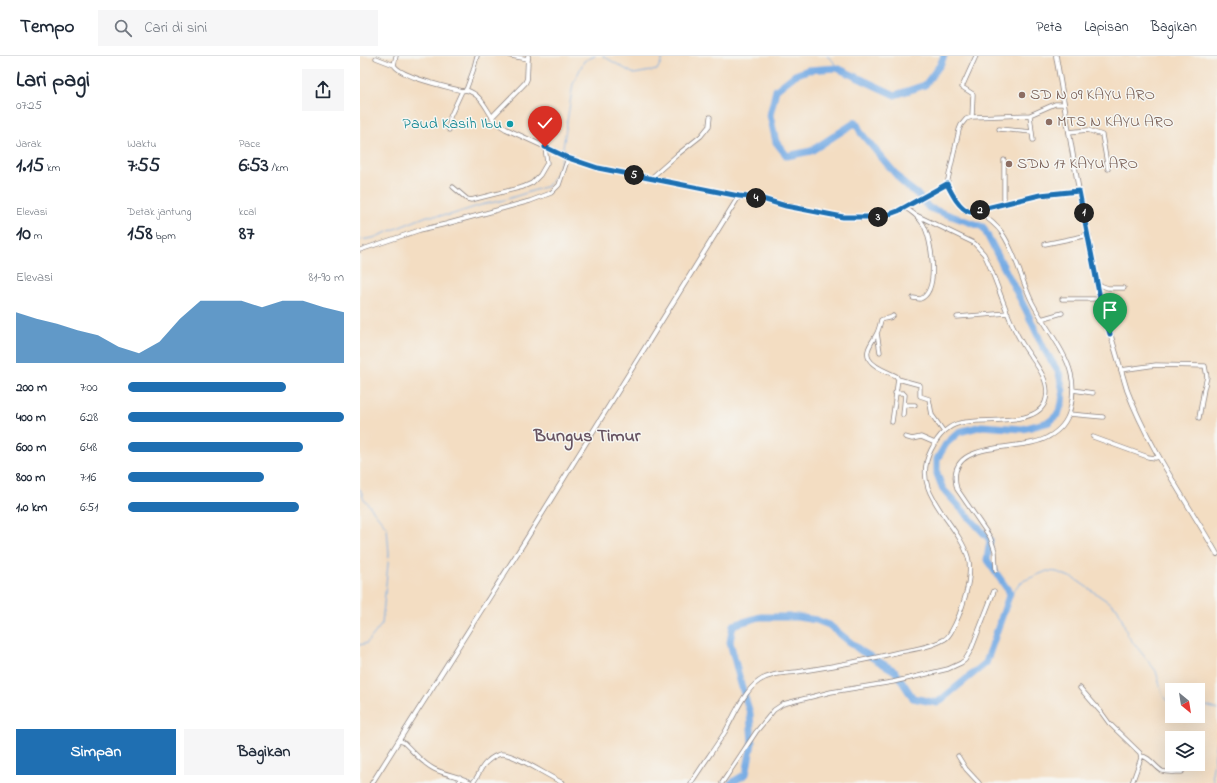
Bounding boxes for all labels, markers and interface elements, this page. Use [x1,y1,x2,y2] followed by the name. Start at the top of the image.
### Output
[98,10,378,46] search box
[20,14,74,41] text: Tempo
[112,17,134,39] icon: search
[144,17,207,39] text: Cari di sini
[1036,17,1062,38] text: Peta
[1084,17,1129,38] text: Lapisan
[1151,17,1197,38] text: Bagikan
[16,65,90,97] text: Lari pagi
[302,69,344,111] button: share
[1030,83,1155,107] place label: SD N 09 KAYU ARO
[1017,90,1027,100] marker: SD N 09 KAYU ARO
[16,96,42,115] text: 07:25
[528,106,562,147] pin
[1057,110,1173,134] place label: MTS N KAYU ARO
[403,112,502,136] place label: Paud Kasih Ibu
[534,112,556,134] icon: check
[1044,117,1054,127] marker: MTS N KAYU ARO
[505,119,515,129] marker: Paud Kasih Ibu
[16,136,41,152] text: Jarak
[127,136,157,152] text: Waktu
[239,136,260,152] text: Pace
[16,152,44,181] text: 1.15
[127,152,160,181] text: 7:55
[239,152,269,181] text: 6:53
[1017,152,1138,176] place label: SDN 17 KAYU ARO
[1004,159,1014,169] marker: SDN 17 KAYU ARO
[44,160,60,176] text: km
[269,160,288,176] text: /km
[624,165,644,185] pin: 5
[631,167,637,183] text: 5
[746,188,766,208] pin: 4
[754,190,758,206] text: 4
[970,200,990,220] pin: 2
[977,202,983,218] text: 2
[1074,203,1094,223] pin: 1
[16,204,47,220] text: Elevasi
[127,204,191,220] text: Detak jantung
[239,204,256,220] text: kcal
[1082,205,1086,221] text: 1
[868,207,888,227] pin: 3
[876,209,880,225] text: 3
[16,220,31,249] text: 10
[127,220,153,249] text: 158
[239,220,254,249] text: 87
[31,228,42,244] text: m
[153,228,176,244] text: bpm
[16,268,53,287] text: Elevasi
[308,268,344,287] text: 81–90 m
[1093,293,1127,334] pin
[1099,299,1121,321] icon: arrive
[16,378,47,397] text: 200 m
[80,378,98,397] text: 7:00
[16,408,46,427] text: 400 m
[80,408,98,427] text: 6:28
[533,424,641,451] district label: Bungus Timur
[16,438,46,457] text: 600 m
[80,438,97,457] text: 6:48
[16,468,45,487] text: 800 m
[80,468,96,487] text: 7:16
[16,498,47,517] text: 1.0 km
[80,498,98,517] text: 6:51
[1165,683,1205,723] north arrow
[1165,683,1205,771] map controls
[16,729,176,775] button: Simpan
[184,729,344,775] button: Bagikan
[1165,731,1205,771] button: layers

